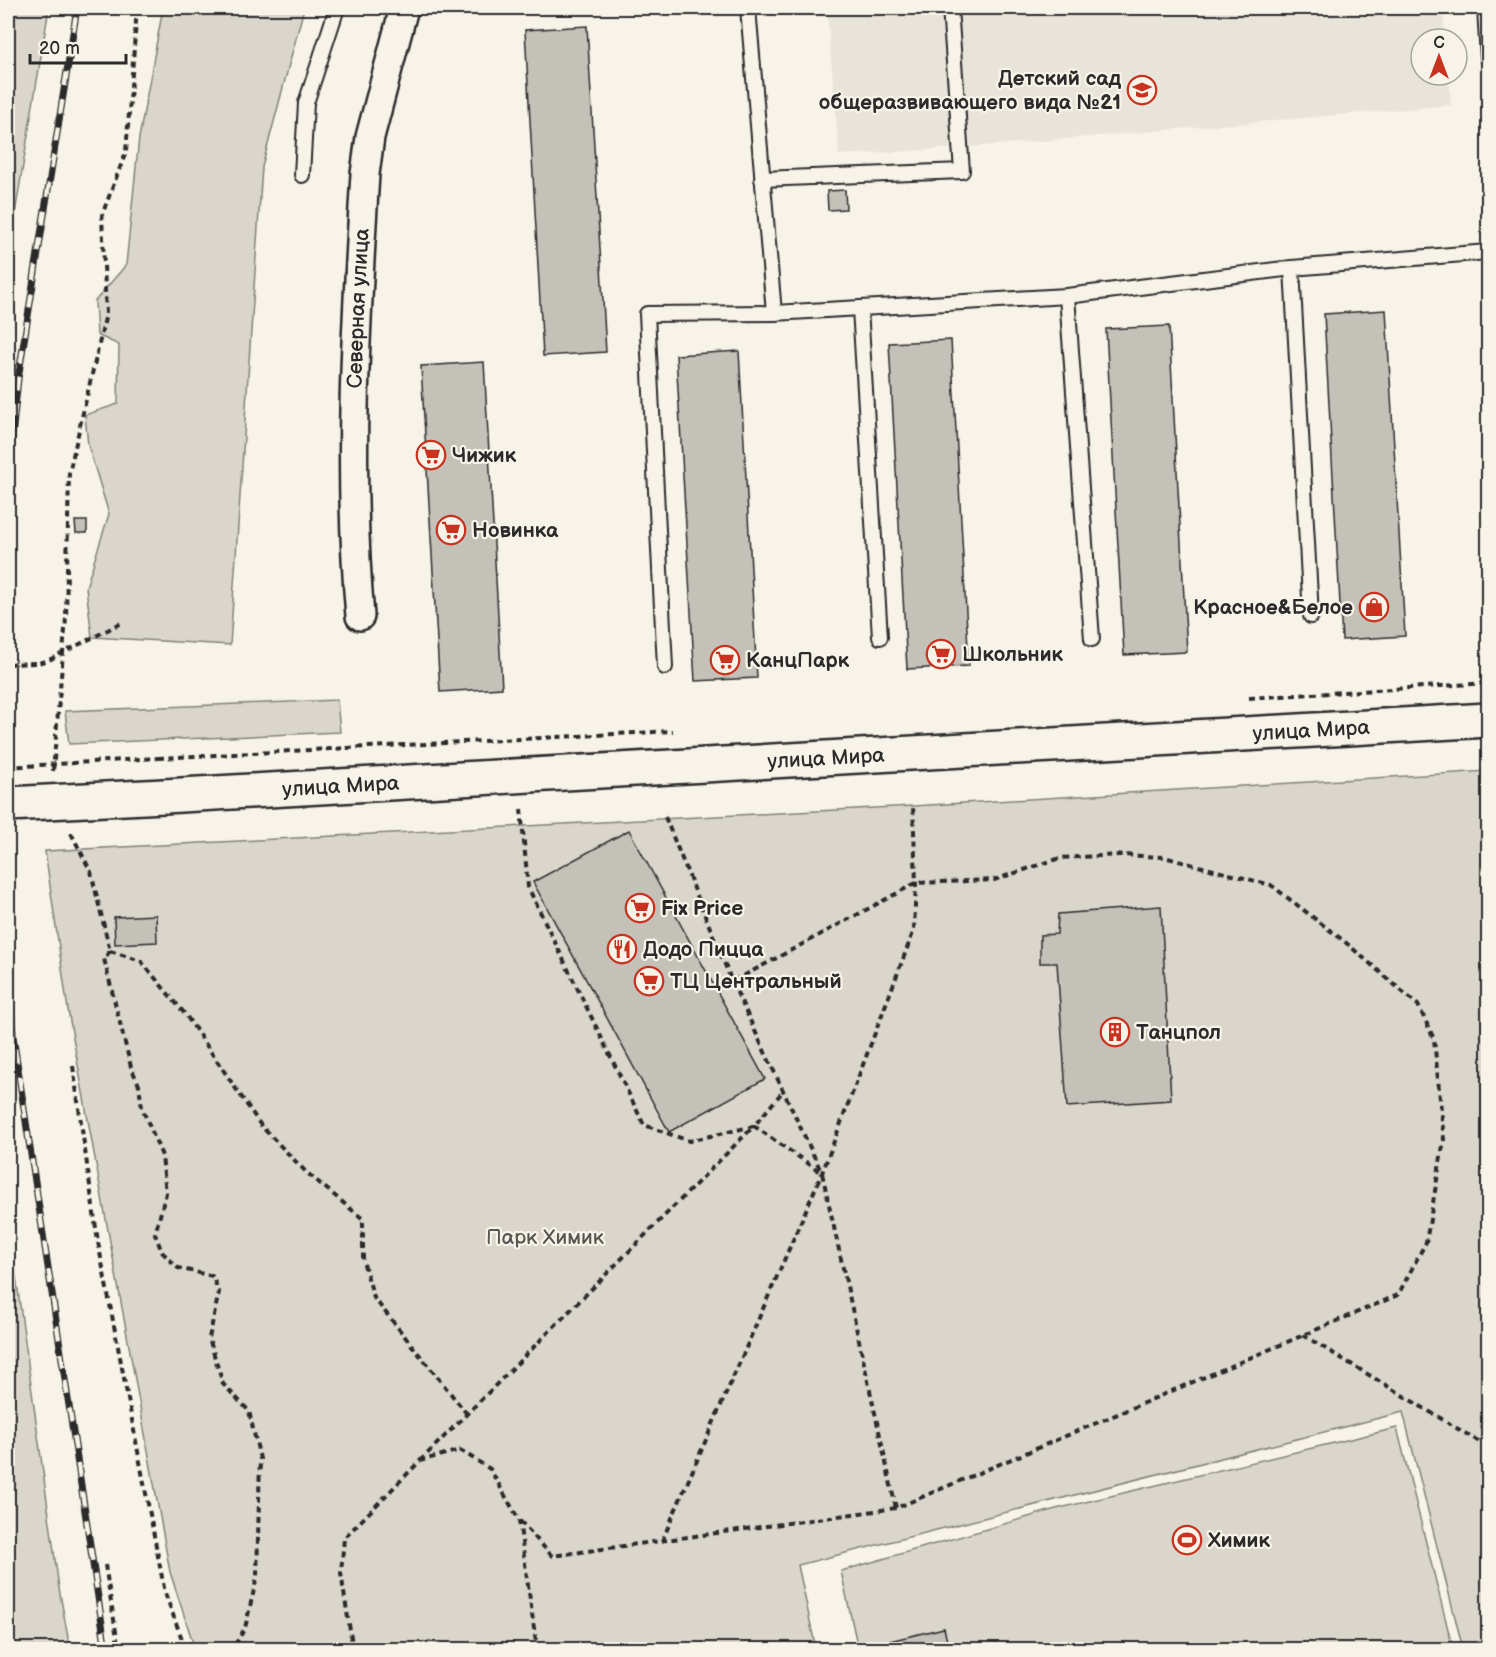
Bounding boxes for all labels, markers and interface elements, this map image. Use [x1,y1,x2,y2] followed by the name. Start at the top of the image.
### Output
[30,27,126,65] scale bar
[1409,27,1469,87] north arrow
[1433,34,1445,53] text: С
[39,38,80,59] text: 20 m
[819,66,1121,115] place label: Детский сад общеразвивающего вида №21
[1126,74,1158,106] school or university icon: Детский сад общеразвивающего вида №21
[342,227,375,389] street label: Северная улица
[415,439,447,471] supermarket icon: Чижик
[452,443,517,468] place label: Чижик
[435,514,467,546] supermarket icon: Новинка
[472,518,559,543] place label: Новинка
[1358,591,1390,623] shop icon: Красное&Белое
[1193,595,1353,620] place label: Красное&Белое
[925,638,957,670] supermarket icon: Школьник
[962,642,1064,667] place label: Школьник
[709,644,741,676] supermarket icon: КанцПарк
[746,648,850,673] place label: КанцПарк
[1252,715,1371,746] street label: улица Мира
[767,743,886,774] street label: улица Мира
[281,770,401,802] street label: улица Мира
[624,892,656,924] supermarket icon: Fix Price
[661,896,743,921] place label: Fix Price
[606,933,638,965] restaurant icon: Додо Пицца
[643,937,764,962] place label: Додо Пицца
[633,965,665,997] supermarket icon: ТЦ Центральный
[670,969,842,994] place label: ТЦ Центральный
[1099,1016,1131,1048] building icon: Танцпол
[1136,1020,1221,1045] place label: Танцпол
[486,1225,604,1250] park label: Парк Химик
[1171,1524,1203,1556] sports icon: Химик
[1207,1528,1270,1553] place label: Химик

